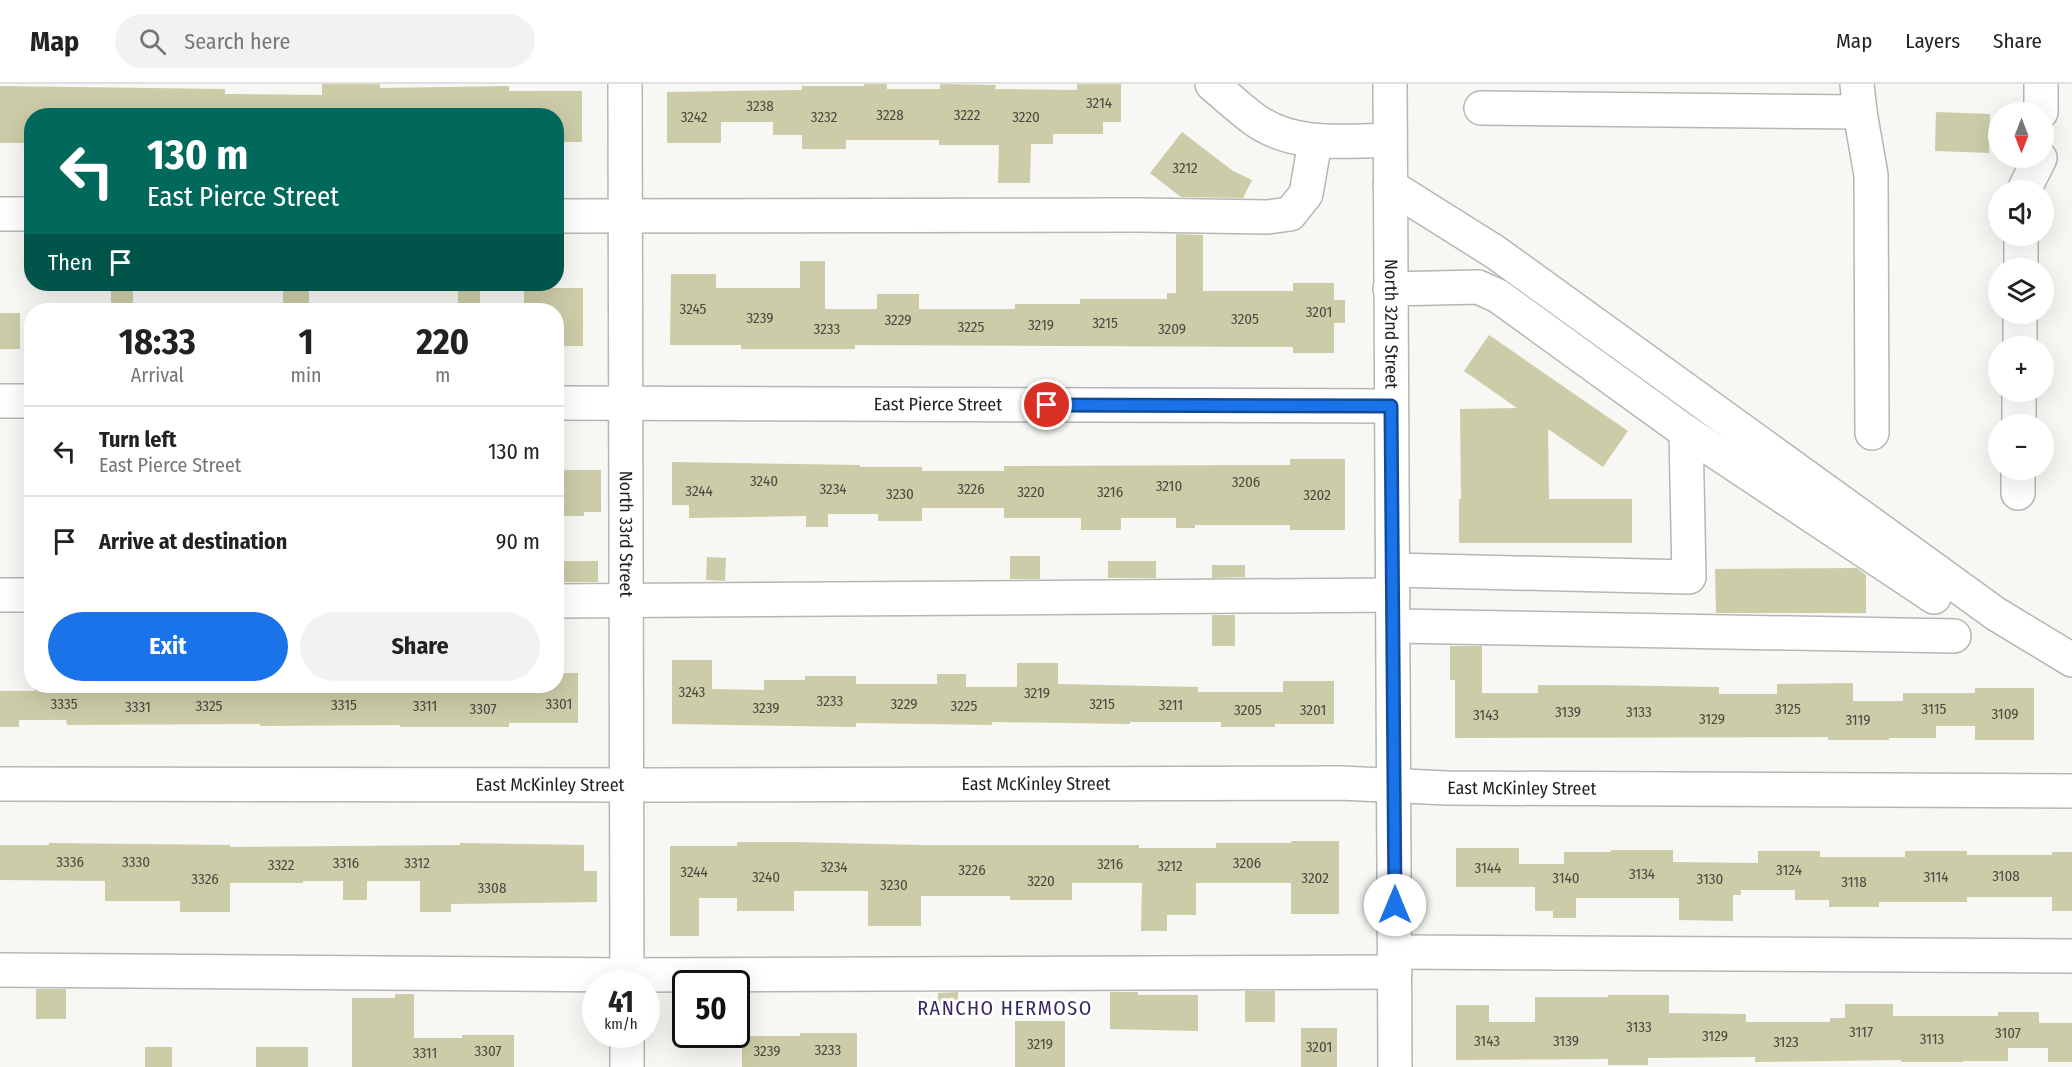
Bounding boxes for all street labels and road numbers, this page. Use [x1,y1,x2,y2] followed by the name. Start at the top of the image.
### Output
[1380,259,1403,389] street label: North 32nd Street
[874,393,1002,416] street label: East Pierce Street
[615,471,637,597] street label: North 33rd Street
[961,773,1111,795] street label: East McKinley Street
[476,774,625,796] street label: East McKinley Street
[1447,777,1597,800] street label: East McKinley Street

